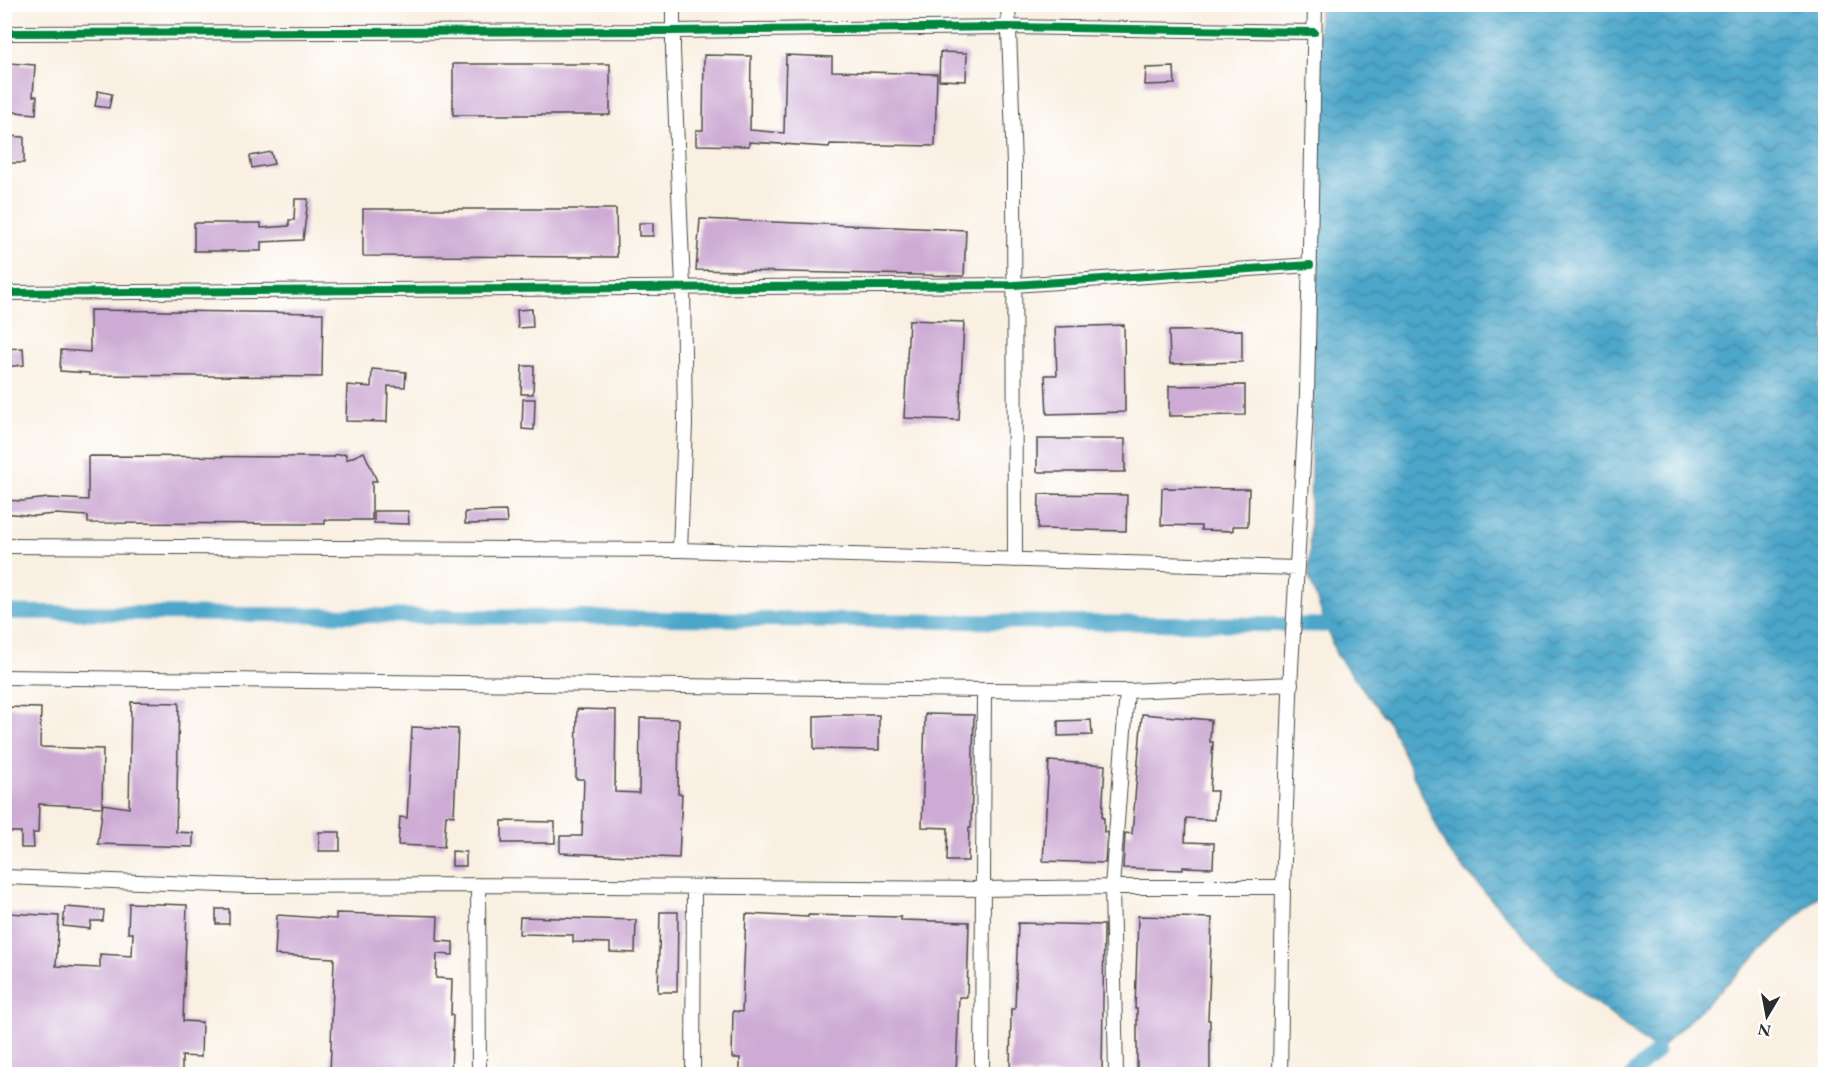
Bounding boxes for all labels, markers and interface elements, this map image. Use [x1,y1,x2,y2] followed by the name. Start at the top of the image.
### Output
[1737,986,1797,1046] north arrow
[1756,1019,1773,1042] text: N

